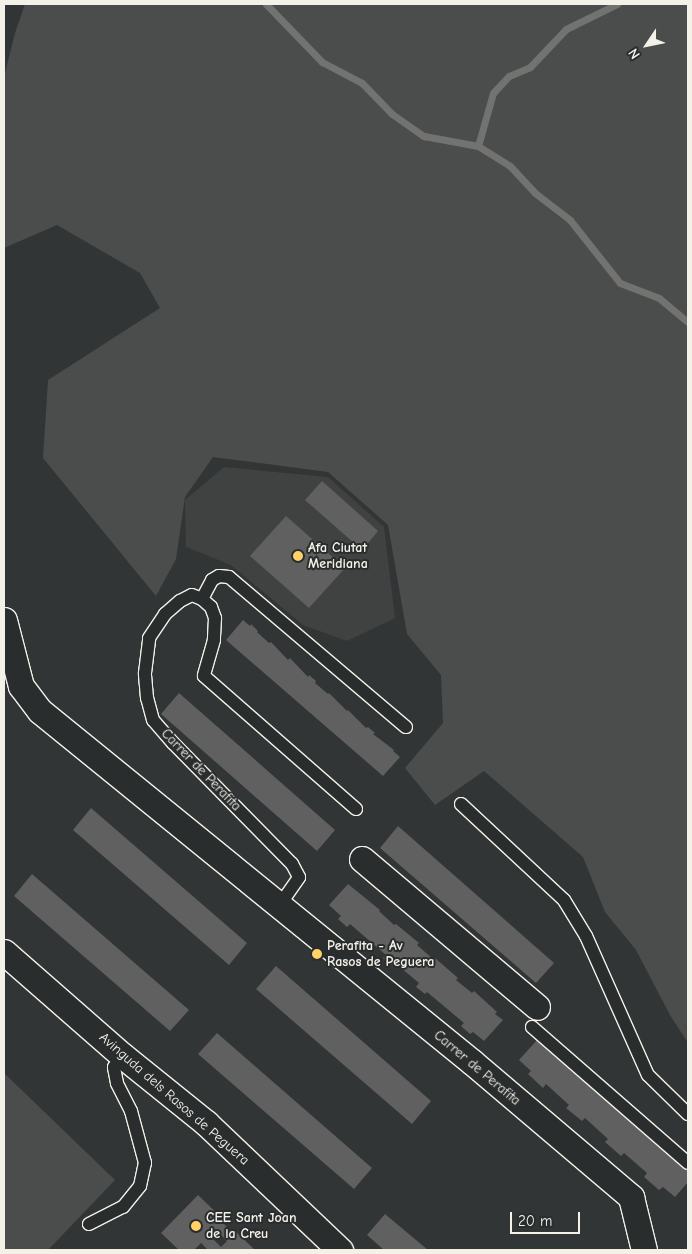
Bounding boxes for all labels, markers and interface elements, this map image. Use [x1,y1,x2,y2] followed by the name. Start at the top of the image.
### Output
[622,20,672,70] north arrow
[625,45,644,62] text: N
[308,540,368,572] place label: Afa Ciutat Meridiana
[292,550,304,562] marker: Afa Ciutat Meridiana
[158,725,244,815] street label: Carrer de Perafita
[327,938,434,970] place label: Perafita - Av Rasos de Peguera
[311,948,323,960] marker: Perafita - Av Rasos de Peguera
[430,1027,524,1109] street label: Carrer de Perafita
[96,1029,252,1169] street label: Avinguda dels Rasos de Peguera
[512,1202,582,1234] scale bar
[206,1210,296,1242] place label: CEE Sant Joan de la Creu
[518,1212,552,1230] text: 20 m
[190,1220,202,1232] marker: CEE Sant Joan de la Creu

